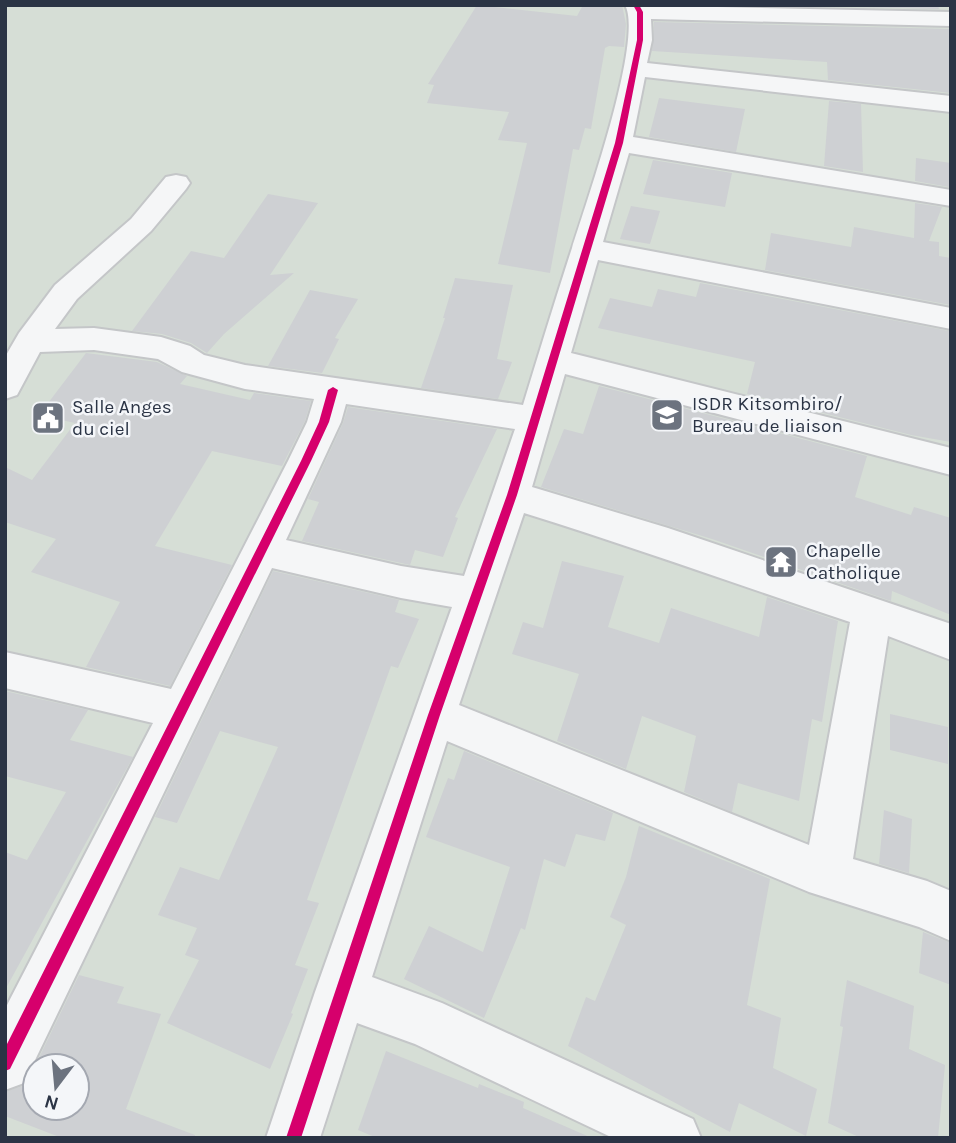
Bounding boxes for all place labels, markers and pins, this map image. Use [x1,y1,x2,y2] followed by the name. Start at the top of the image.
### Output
[692,393,843,437] place label: ISDR Kitsombiro/ Bureau de liaison
[72,396,172,440] place label: Salle Anges du ciel
[648,396,686,434] school or university icon: ISDR Kitsombiro/ Bureau de liaison
[29,399,67,437] public building icon: Salle Anges du ciel
[806,540,900,584] place label: Chapelle Catholique
[762,543,800,581] temple icon: Chapelle Catholique

